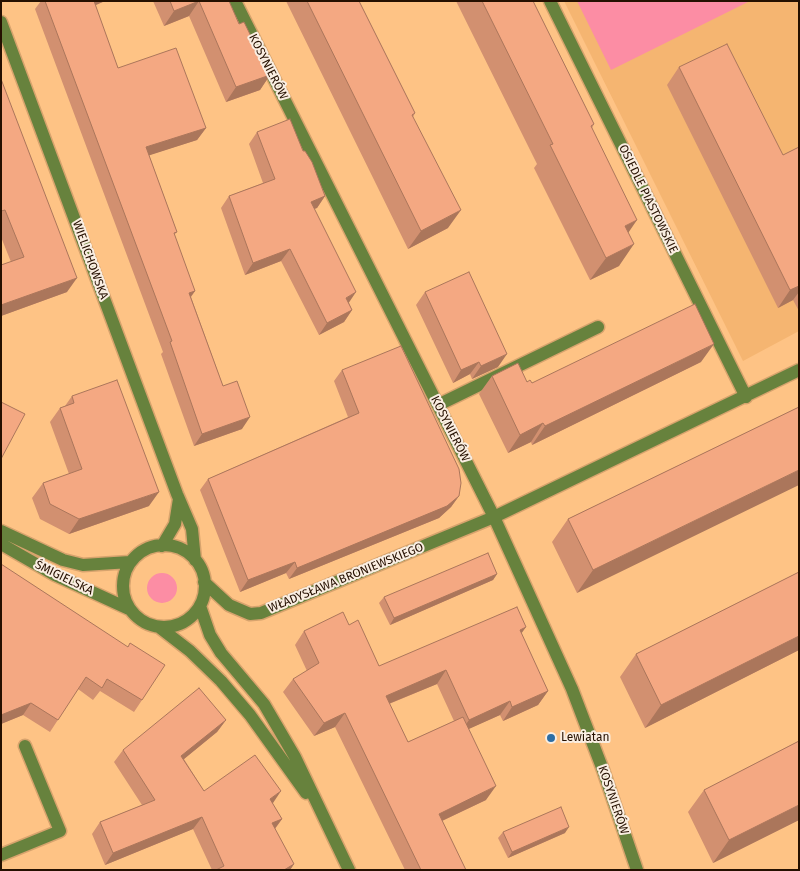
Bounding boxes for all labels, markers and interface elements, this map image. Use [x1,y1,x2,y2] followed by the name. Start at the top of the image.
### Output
[245,32,291,102] street label: KOSYNIERÓW
[615,142,681,256] street label: OSIEDLE PIASTOWSKIE
[69,219,111,301] street label: WIELICHOWSKA
[427,394,473,464] street label: KOSYNIERÓW
[266,540,426,616] street label: WŁADYSŁAWA BRONIEWSKIEGO
[32,558,96,598] street label: ŚMIGIELSKA
[561,731,610,745] place label: Lewiatan
[545,732,557,744] marker: Lewiatan
[595,764,631,836] street label: KOSYNIERÓW

